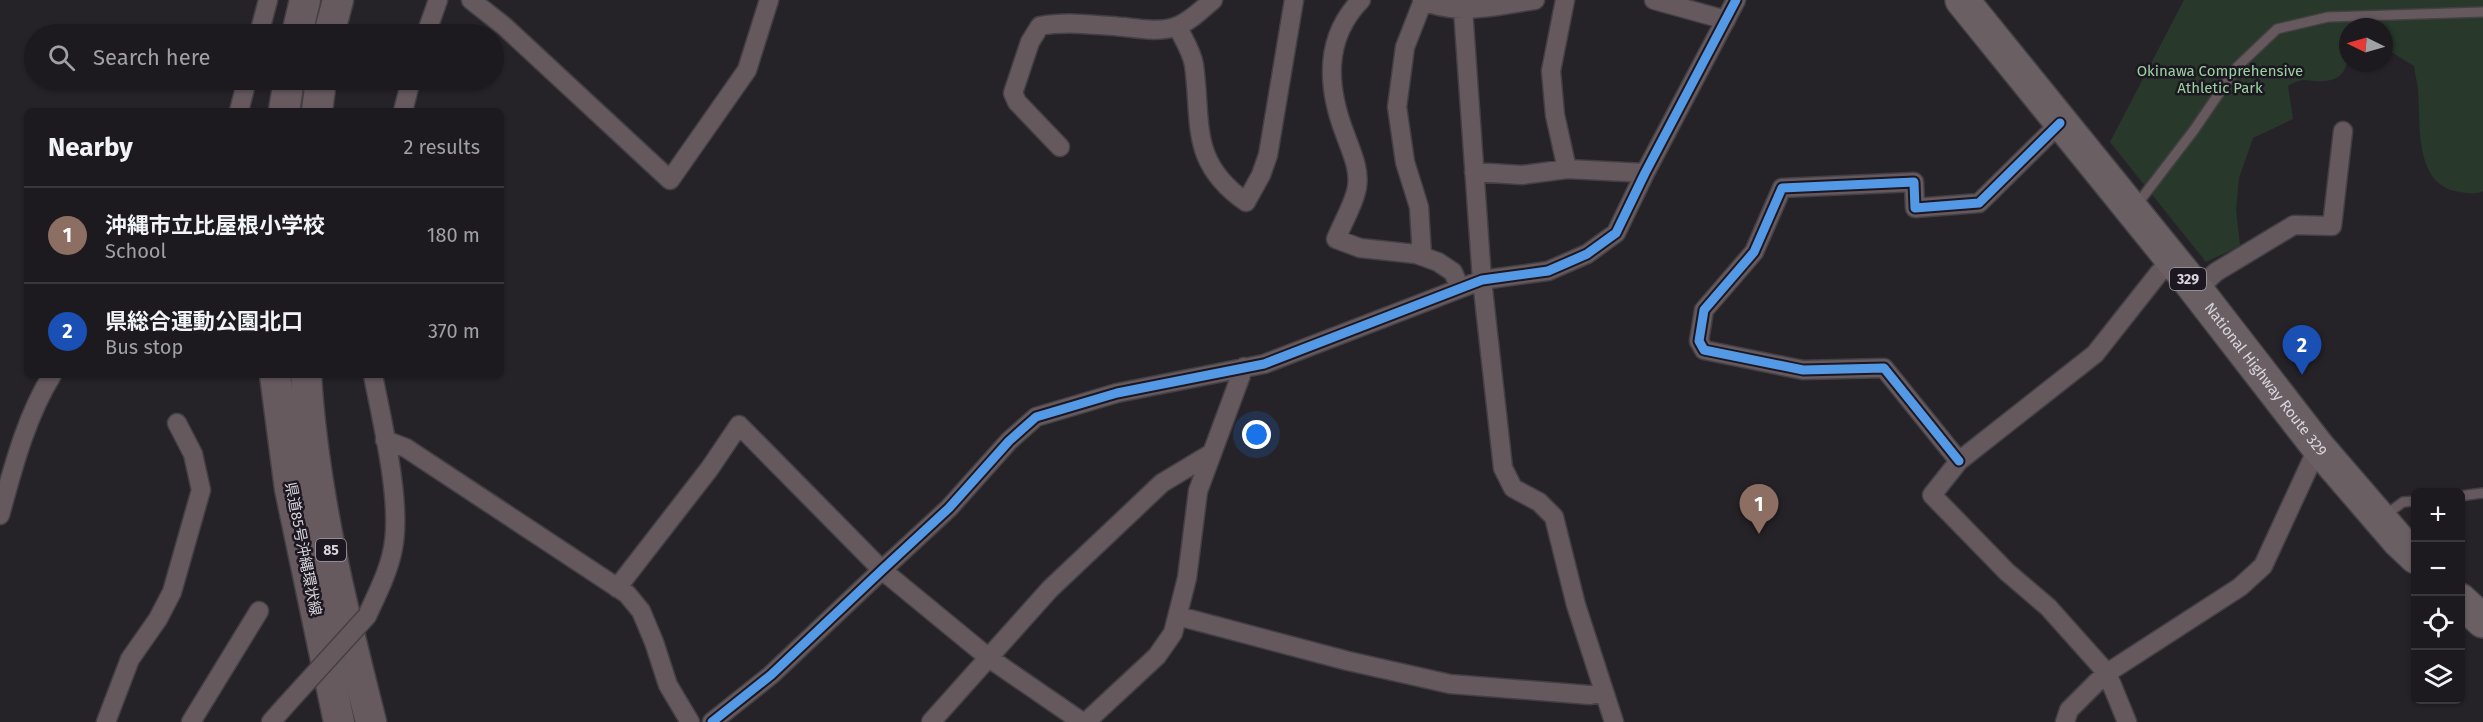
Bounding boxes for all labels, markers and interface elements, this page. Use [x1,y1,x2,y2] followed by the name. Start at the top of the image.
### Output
[2339,18,2393,72] north arrow
[24,24,504,90] search box
[45,41,78,74] icon: search
[93,44,211,71] text: Search here
[2137,62,2303,97] park label: Okinawa Comprehensive Athletic Park
[48,132,133,163] text: Nearby
[403,135,480,159] text: 2 results
[105,212,325,239] text: 沖縄市立比屋根小学校
[63,223,72,247] text: 1
[427,223,480,247] text: 180 m
[105,239,166,263] text: School
[2170,268,2206,290] road number: 329
[2200,299,2330,459] street label: National Highway Route 329
[105,308,303,335] text: 県総合運動公園北口
[62,319,73,343] text: 2
[428,319,480,343] text: 370 m
[2282,326,2322,375] pin: 2
[105,335,183,359] text: Bus stop
[1242,420,1271,449] your location
[281,481,325,617] street label: 県道85号沖縄環状線
[1740,484,1778,534] pin: 1
[2411,488,2465,704] map controls
[2411,488,2465,542] button: +
[316,539,346,561] road number: 85
[2411,542,2465,596] button: −
[2411,596,2465,650] button: locate
[2411,650,2465,704] button: layers

